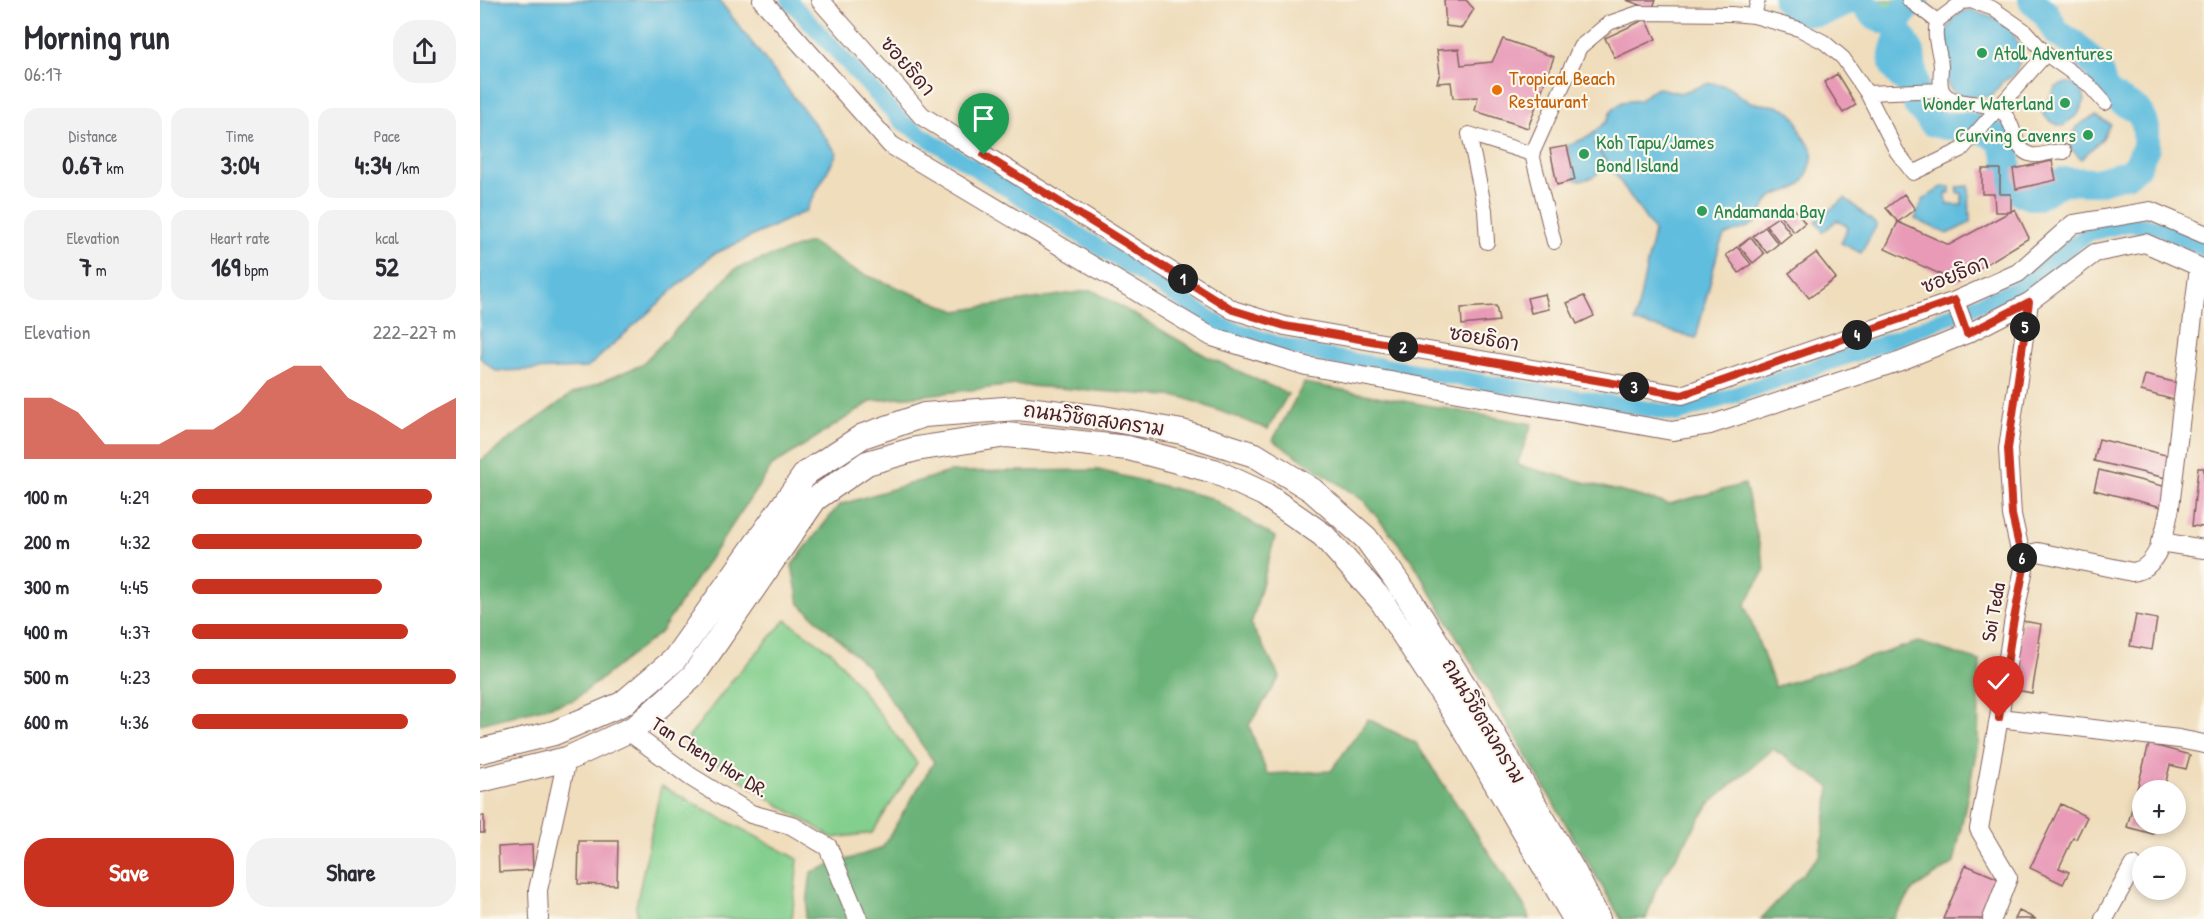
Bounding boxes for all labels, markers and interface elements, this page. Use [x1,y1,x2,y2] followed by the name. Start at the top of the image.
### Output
[24,15,170,59] text: Morning run
[393,20,456,83] button: share
[875,30,942,101] street label: ซอยธิดา
[1994,39,2113,66] place label: Atoll Adventures
[1975,46,1989,60] marker: Atoll Adventures
[24,60,63,87] text: 06:17
[1509,64,1615,114] place label: Tropical Beach Restaurant
[1490,83,1504,97] marker: Tropical Beach Restaurant
[1923,89,2053,116] place label: Wonder Waterland
[958,93,1009,155] pin
[2058,96,2072,110] marker: Wonder Waterland
[967,102,1000,135] icon: arrive
[1955,121,2076,148] place label: Curving Cavenrs
[69,125,117,147] text: Distance
[226,125,254,147] text: Time
[374,125,400,147] text: Pace
[1596,128,1715,178] place label: Koh Tapu/James Bond Island
[2081,128,2095,142] marker: Curving Cavenrs
[62,147,103,182] text: 0.67
[220,147,260,182] text: 3:04
[354,147,392,182] text: 4:34
[1577,147,1591,161] marker: Koh Tapu/James Bond Island
[103,157,124,179] text: km
[392,157,420,179] text: /km
[1714,197,1826,224] place label: Andamanda Bay
[1695,204,1709,218] marker: Andamanda Bay
[66,227,120,249] text: Elevation
[210,227,270,249] text: Heart rate
[375,227,399,249] text: kcal
[1917,248,1993,299] street label: ซอยธิดา
[79,249,92,284] text: 7
[211,249,241,284] text: 169
[375,249,399,284] text: 52
[92,259,107,281] text: m
[241,259,269,281] text: bpm
[1168,264,1198,294] pin: 1
[1180,268,1186,290] text: 1
[2010,312,2040,342] pin: 5
[2022,316,2028,338] text: 5
[24,318,90,345] text: Elevation
[373,318,456,345] text: 222–227 m
[1447,318,1521,357] street label: ซอยธิดา
[1842,320,1872,350] pin: 4
[1854,324,1860,346] text: 4
[1388,332,1418,362] pin: 2
[1399,336,1407,358] text: 2
[1619,372,1649,402] pin: 3
[1630,376,1638,398] text: 3
[1022,395,1166,442] street label: ถนนวิชิตสงคราม
[24,483,67,510] text: 100 m
[120,483,149,510] text: 4:29
[24,528,69,555] text: 200 m
[120,528,150,555] text: 4:32
[2007,543,2037,573] pin: 6
[2019,547,2025,569] text: 6
[24,573,69,600] text: 300 m
[120,573,148,600] text: 4:45
[1974,580,2011,643] street label: Soi Teda
[24,618,68,645] text: 400 m
[120,618,151,645] text: 4:37
[1436,653,1533,789] street label: ถนนวิชิตสงคราม
[1973,656,2024,718] pin
[24,663,69,690] text: 500 m
[120,663,150,690] text: 4:23
[1982,665,2015,698] icon: check
[24,708,68,735] text: 600 m
[120,708,149,735] text: 4:36
[647,710,774,803] street label: Tan Cheng Hor DR.
[2132,780,2186,900] map controls
[2132,780,2186,834] button: +
[24,838,234,907] button: Save
[246,838,456,907] button: Share
[2132,846,2186,900] button: −

